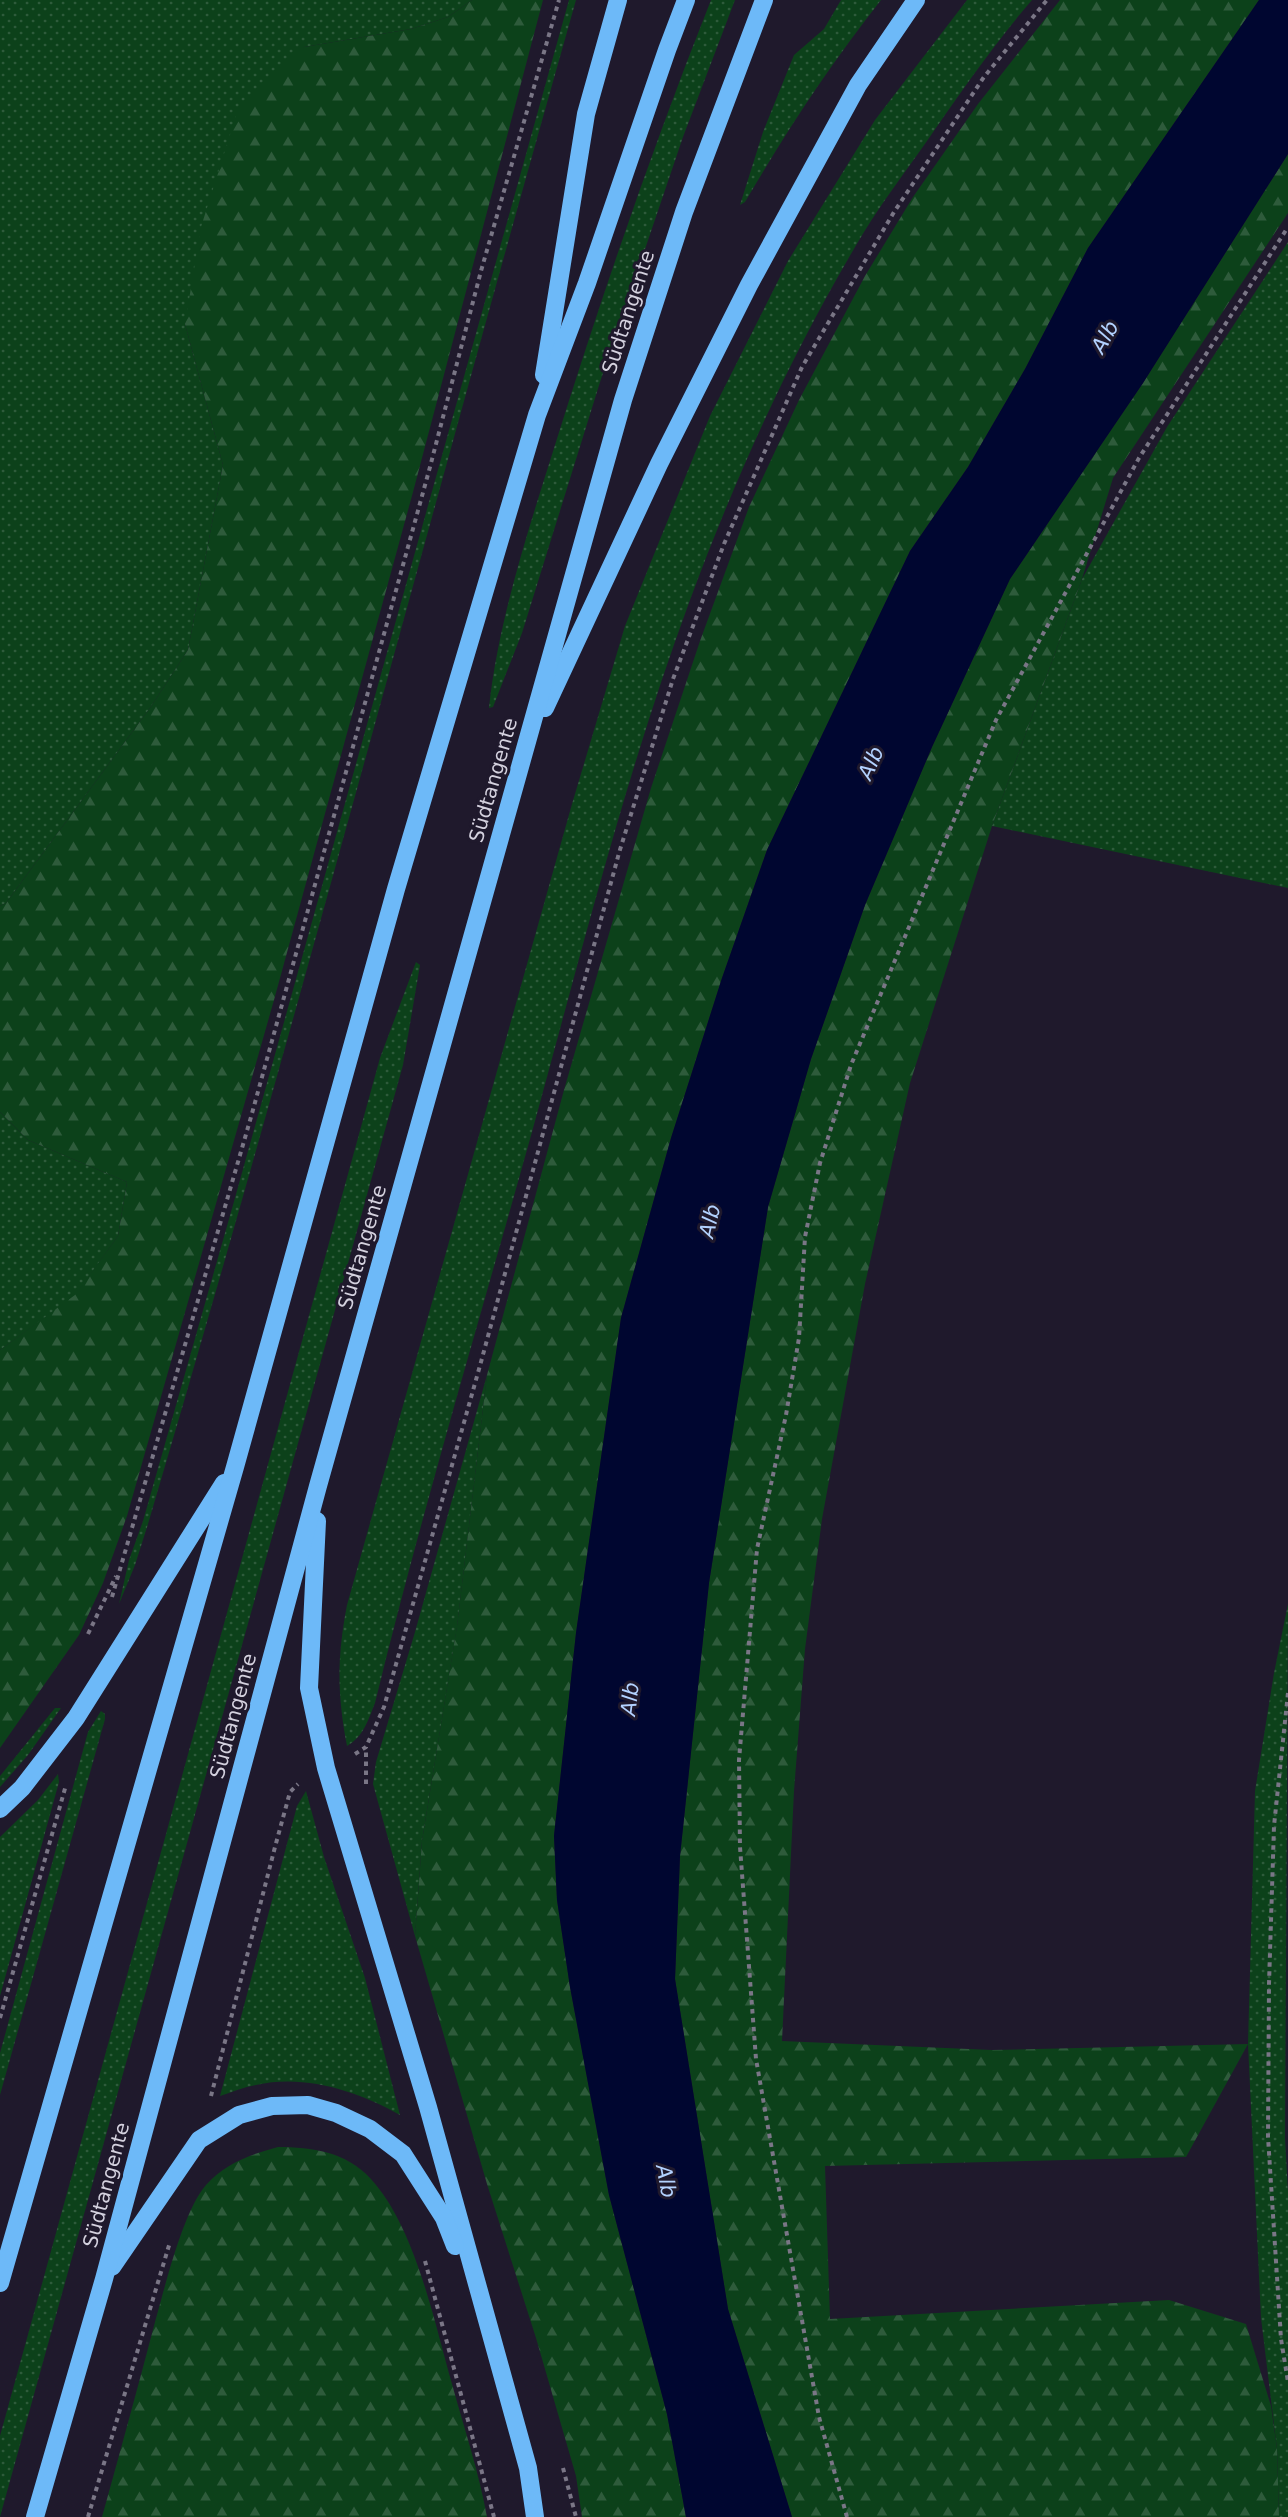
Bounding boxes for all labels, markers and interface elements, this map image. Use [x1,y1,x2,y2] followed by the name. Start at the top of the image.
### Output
[597,247,659,377] street label: Südtangente
[1085,316,1124,359] water label: Alb
[464,715,522,845] street label: Südtangente
[852,743,889,785] water label: Alb
[333,1182,391,1312] street label: Südtangente
[694,1202,725,1242] water label: Alb
[205,1651,261,1781] street label: Südtangente
[616,1681,644,1719] water label: Alb
[78,2120,134,2250] street label: Südtangente
[651,2160,681,2200] water label: Alb

